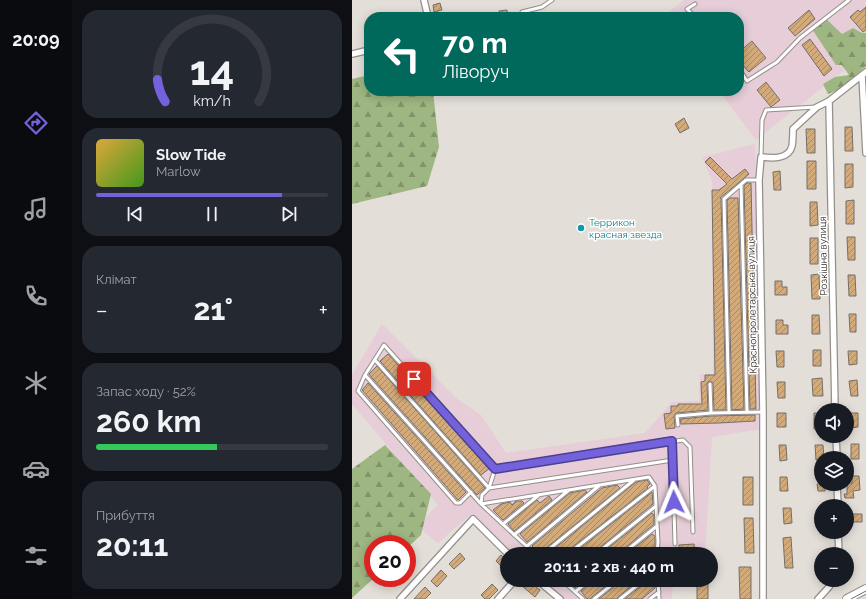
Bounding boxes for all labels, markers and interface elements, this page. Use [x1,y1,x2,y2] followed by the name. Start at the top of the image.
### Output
[442,27,508,60] text: 70 m
[376,28,428,80] icon: left
[12,29,60,50] text: 20:09
[190,46,234,95] text: 14
[442,61,509,82] text: Ліворуч
[193,92,231,108] text: km/h
[22,109,50,137] icon: directions
[156,146,226,164] text: Slow Tide
[156,164,201,179] text: Marlow
[22,195,50,223] icon: music
[124,203,146,225] icon: previous
[201,203,223,225] icon: pause
[278,203,300,225] icon: next
[817,216,829,296] street label: Розкішна вулиця
[589,217,662,240] place label: Террикон красная звезда
[576,223,586,233] marker: Террикон красная звезда
[745,236,759,374] street label: Краснопролетарська вулиця
[96,272,137,287] text: Клімат
[22,282,50,310] icon: phone
[194,292,233,327] text: 21°
[96,297,108,323] text: −
[319,297,328,323] text: +
[397,362,431,396] pin
[403,368,425,390] icon: arrive
[22,369,50,397] icon: climate
[96,384,196,399] text: Запас ходу · 52%
[814,403,854,587] map controls
[814,403,854,443] button: sound
[96,404,201,439] text: 260 km
[814,451,854,491] button: layers
[22,455,50,483] icon: car
[653,481,695,523] position arrow
[814,499,854,539] button: +
[96,508,155,523] text: Прибуття
[96,528,168,563] text: 20:11
[364,535,416,587] speed limit sign: 20
[22,542,50,570] icon: filters
[814,547,854,587] button: −
[544,558,674,576] text: 20:11 · 2 хв · 440 m

